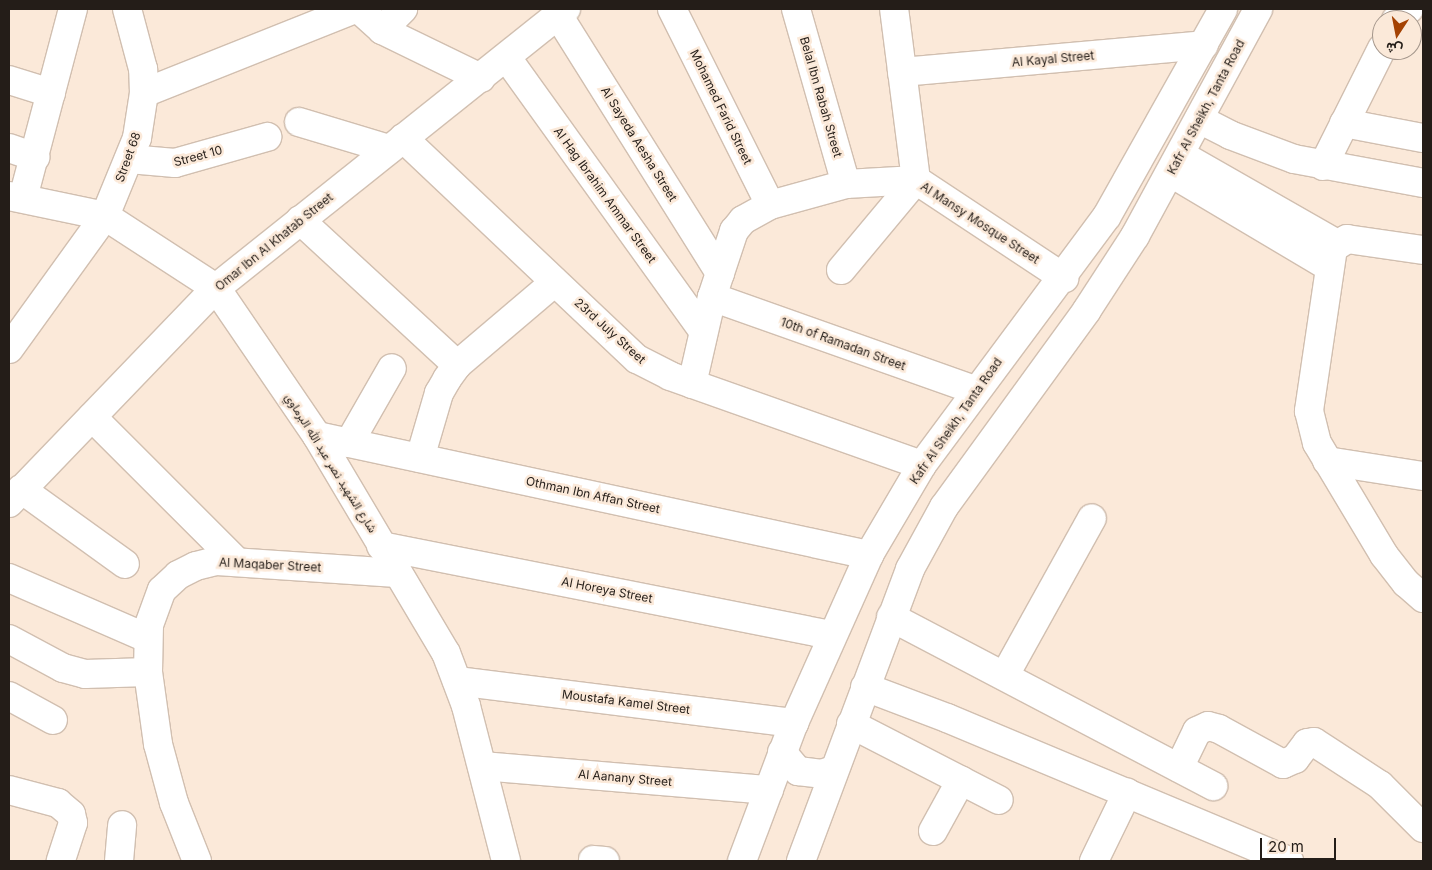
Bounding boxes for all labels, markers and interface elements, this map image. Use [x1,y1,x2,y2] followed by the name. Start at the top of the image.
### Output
[1372,10,1422,60] north arrow
[797,35,845,159] street label: Belal Ibn Rabah Street
[1164,37,1248,177] street label: Kafr Al Sheikh, Tanta Road
[1384,39,1404,59] text: ش
[687,47,755,167] street label: Mohamed Farid Street
[1011,48,1095,70] street label: Al Kayal Street
[598,84,680,204] street label: Al Sayeda Aesha Street
[551,124,659,266] street label: Al Hag Ibrahim Ammar Street
[112,130,144,184] street label: Street 68
[172,143,224,169] street label: Street 10
[918,179,1042,267] street label: Al Mansy Mosque Street
[212,190,336,294] street label: Omar Ibn Al Khatab Street
[571,295,649,367] street label: 23rd July Street
[778,315,908,373] street label: 10th of Ramadan Street
[907,355,1005,487] street label: Kafr Al Sheikh, Tanta Road
[282,391,380,535] street label: شارع الشهيد نصر عبد الله البرماوي
[525,474,661,516] street label: Othman Ibn Affan Street
[219,555,321,575] street label: Al Maqaber Street
[560,574,654,606] street label: Al Horeya Street
[561,687,691,717] street label: Moustafa Kamel Street
[577,767,673,789] street label: Al Aanany Street
[1262,828,1338,860] scale bar
[1268,837,1304,856] text: 20 m

